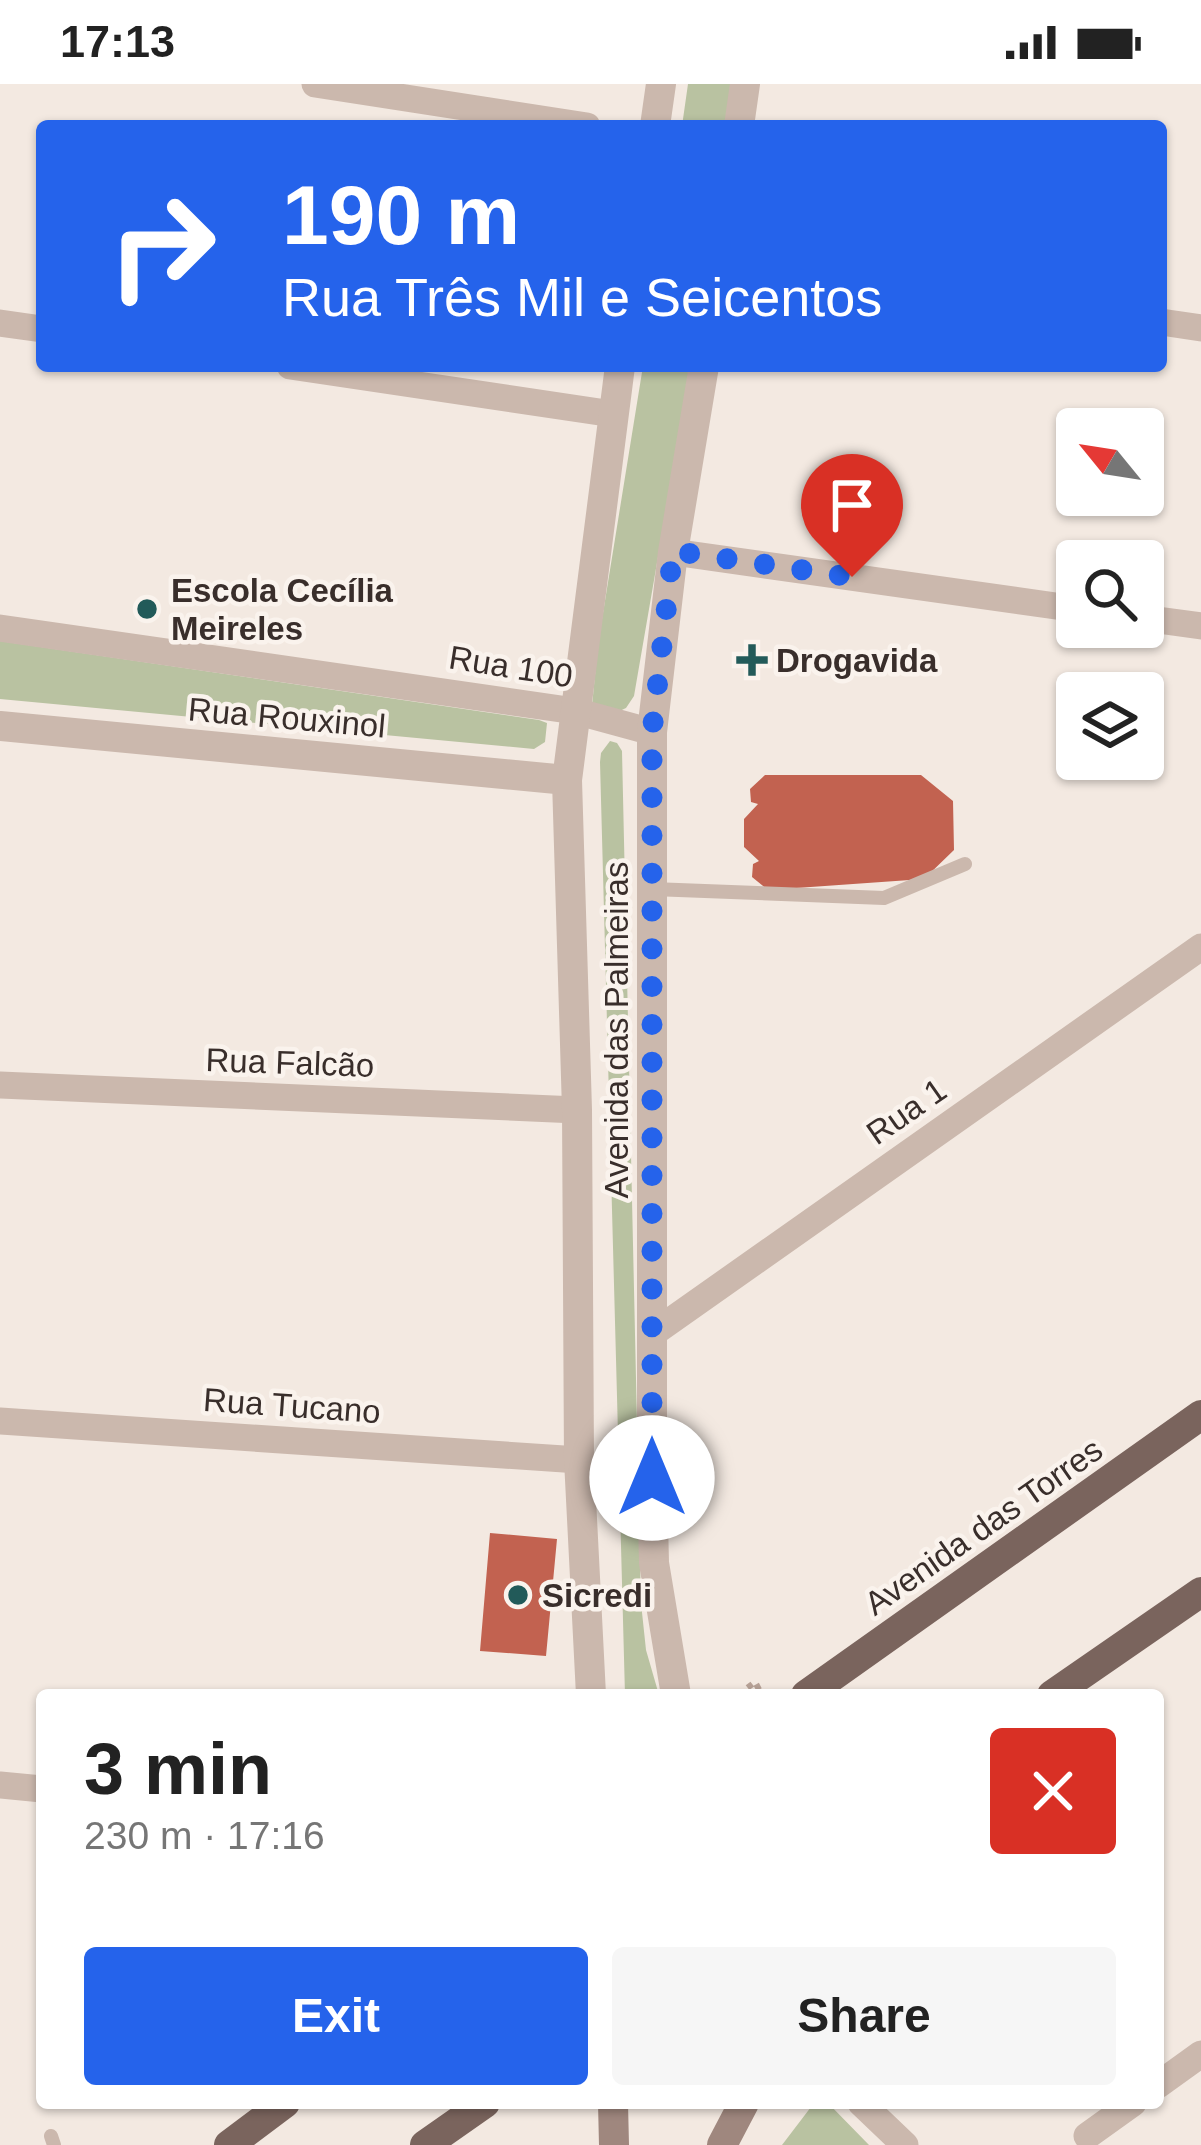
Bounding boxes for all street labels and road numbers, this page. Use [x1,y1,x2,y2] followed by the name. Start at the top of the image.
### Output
[446,638,575,695] street label: Rua 100
[187,690,387,745] street label: Rua Rouxinol
[598,862,635,1198] street label: Avenida das Palmeiras
[205,1041,375,1084] street label: Rua Falcão
[860,1071,953,1152] street label: Rua 1
[202,1381,382,1430] street label: Rua Tucano
[857,1431,1109,1622] street label: Avenida das Torres

